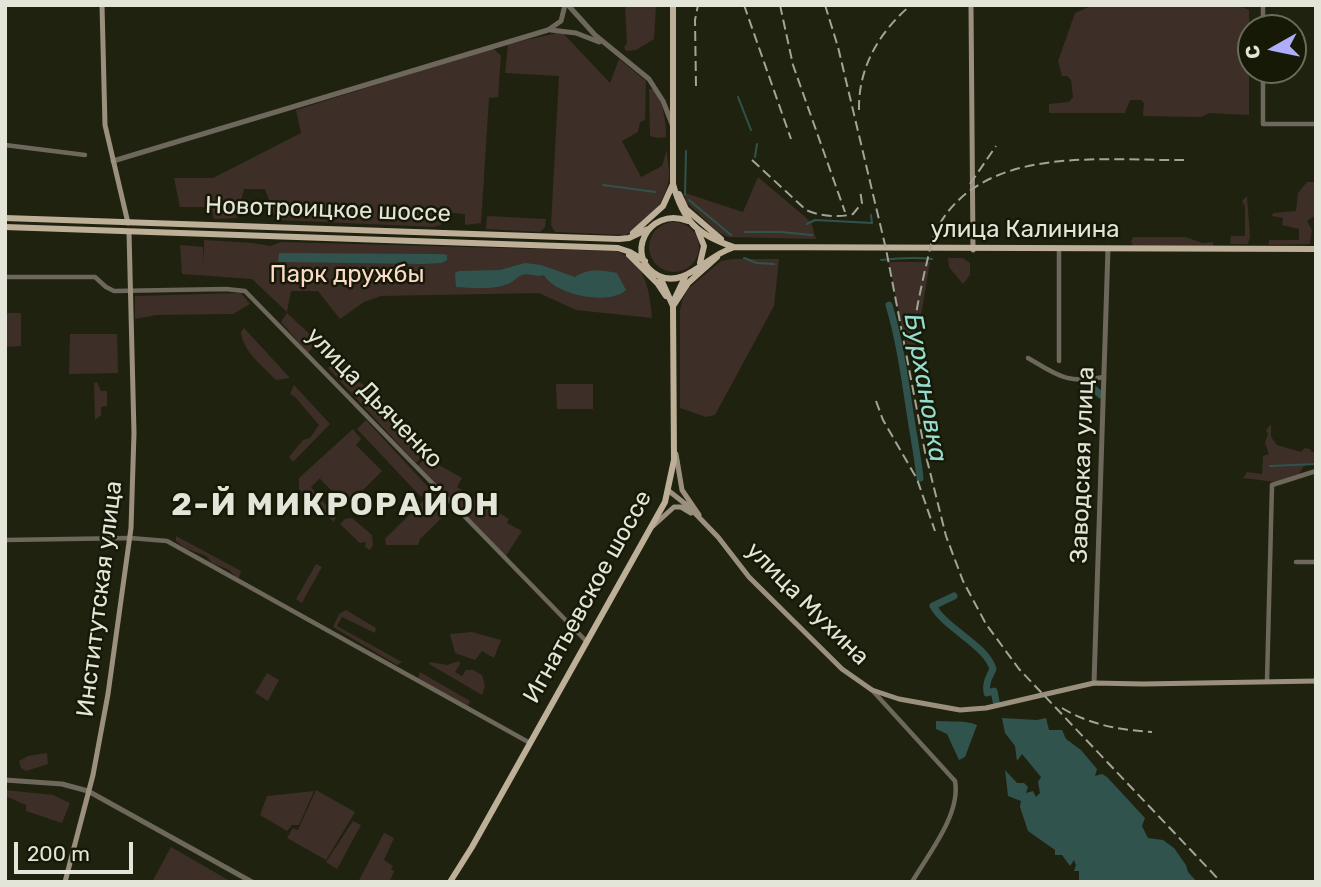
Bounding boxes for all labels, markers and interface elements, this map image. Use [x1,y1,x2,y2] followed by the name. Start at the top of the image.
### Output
[1237,14,1307,84] north arrow
[1240,44,1265,60] text: С
[205,191,451,229] street label: Новотроицкое шоссе
[930,216,1120,244] street label: улица Калинина
[270,261,424,289] park label: Парк дружбы
[897,311,953,465] water label: Бурхановка
[300,322,448,474] street label: улица Дьяченко
[1065,366,1101,564] street label: Заводская улица
[71,479,129,719] street label: Институтская улица
[518,486,658,708] street label: Игнатьевское шоссе
[173,487,499,525] district label: 2-Й МИКРОРАЙОН
[739,536,875,672] street label: улица Мухина
[18,828,136,872] scale bar
[27,841,90,866] text: 200 m

